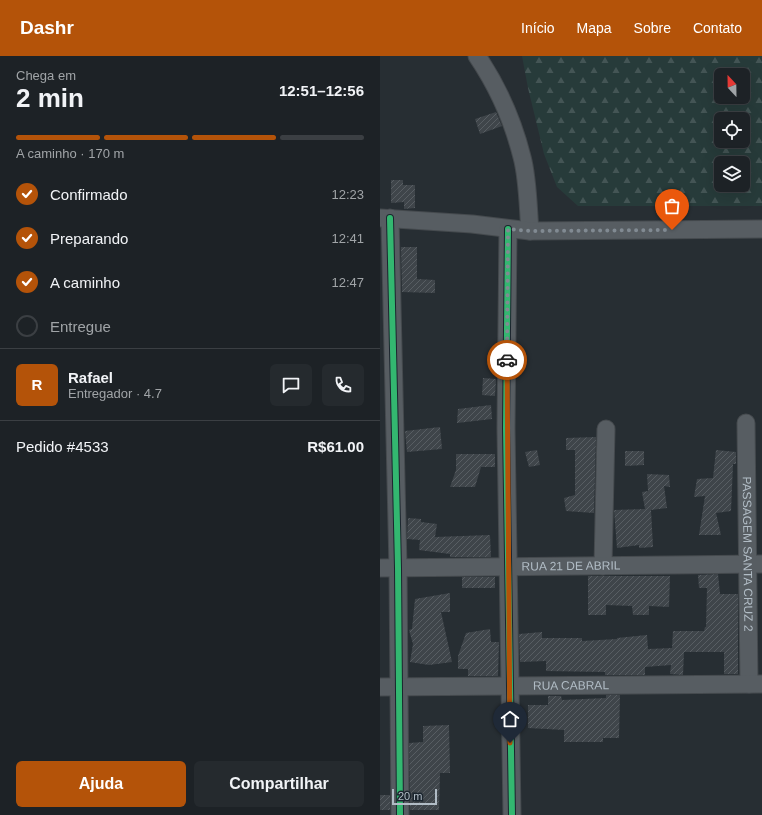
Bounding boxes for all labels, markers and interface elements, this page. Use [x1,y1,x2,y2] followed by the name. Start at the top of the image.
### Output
[20,17,74,38] text: Dashr
[521,20,555,36] text: Início
[577,20,612,36] text: Mapa
[634,20,671,36] text: Sobre
[693,20,742,36] text: Contato
[16,68,76,83] text: Chega em
[714,68,750,104] north arrow
[714,68,750,192] map controls
[279,82,364,99] text: 12:51–12:56
[16,83,84,113] text: 2 min
[714,112,750,148] button: locate
[16,146,124,161] text: A caminho · 170 m
[714,156,750,192] button: layers
[16,183,38,205] icon: check
[50,186,128,203] text: Confirmado
[331,187,364,202] text: 12:23
[655,189,689,230] pin
[661,195,683,217] icon: bag
[16,227,38,249] icon: check
[50,230,128,247] text: Preparando
[331,231,364,246] text: 12:41
[16,271,38,293] icon: check
[50,274,120,291] text: A caminho
[331,275,364,290] text: 12:47
[50,318,111,335] text: Entregue
[487,340,527,380] courier
[496,349,518,371] icon: car
[270,364,312,406] button: chat
[322,364,364,406] button: phone
[68,369,113,386] text: Rafael
[32,376,42,393] text: R
[68,386,162,401] text: Entregador · 4.7
[16,438,109,455] text: Pedido #4533
[307,438,364,455] text: R$61.00
[740,476,755,632] street label: PASSAGEM SANTA CRUZ 2
[521,558,621,574] street label: RUA 21 DE ABRIL
[533,678,609,693] street label: RUA CABRAL
[493,702,527,743] pin
[499,708,521,730] icon: home
[16,761,186,807] button: Ajuda
[194,761,364,807] button: Compartilhar
[392,787,437,806] scale bar
[398,790,422,802] text: 20 m

